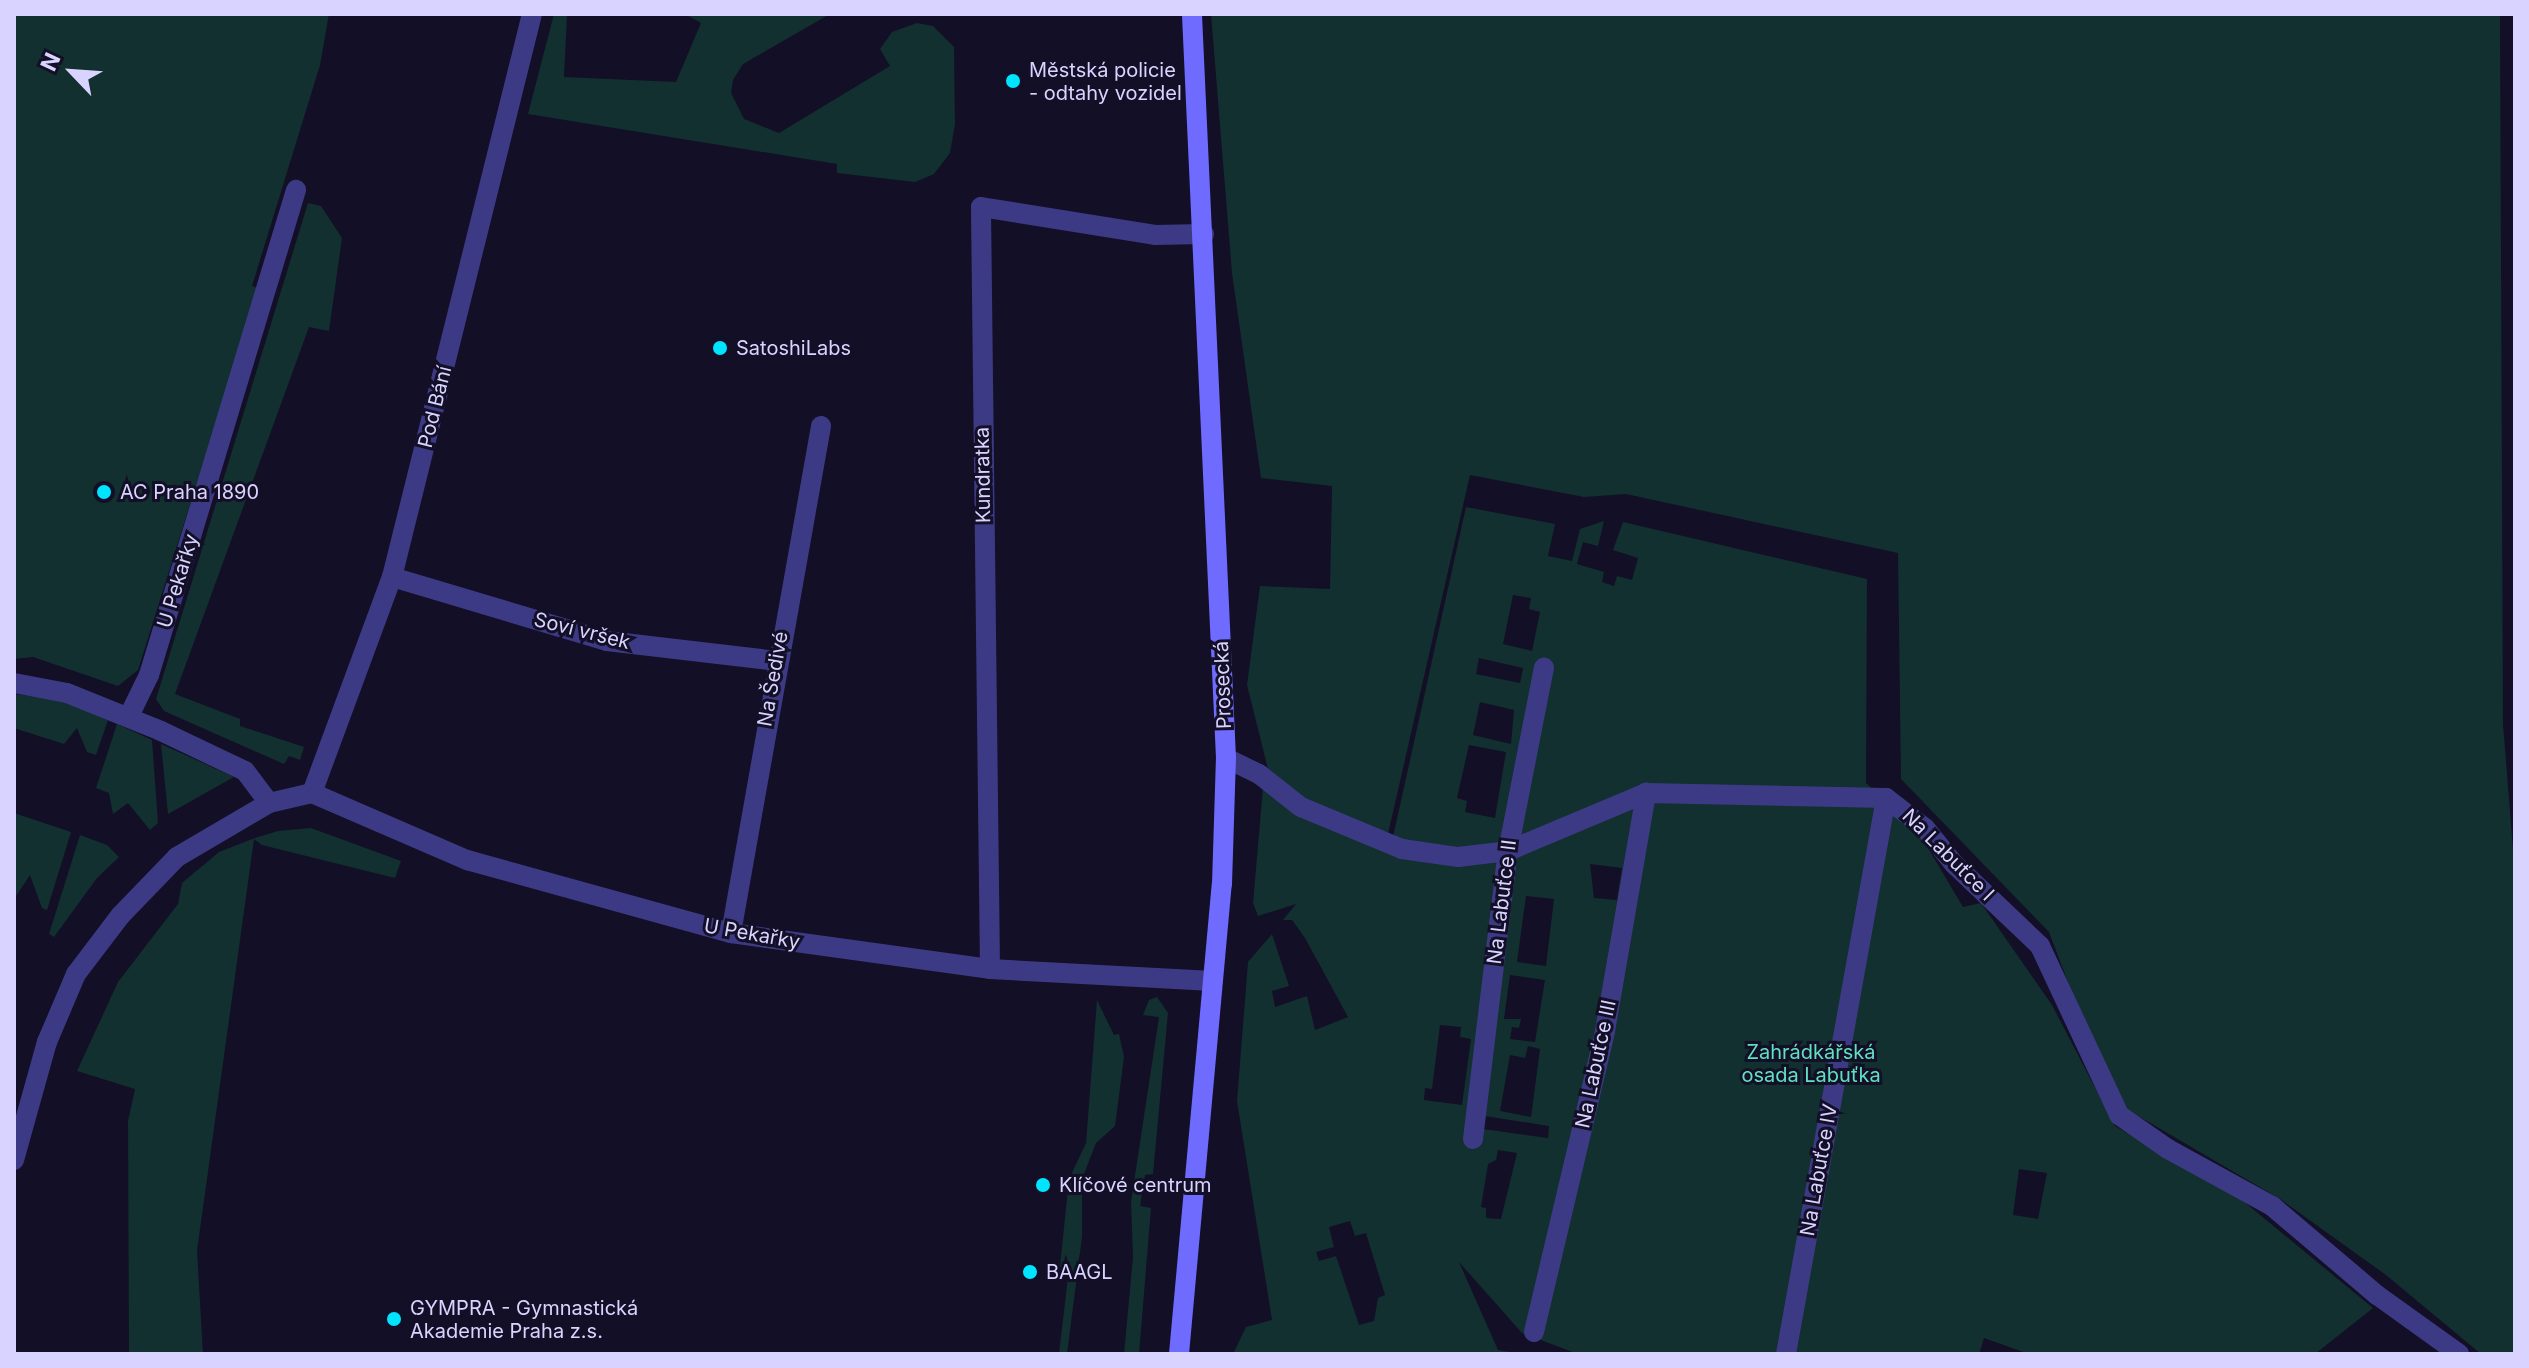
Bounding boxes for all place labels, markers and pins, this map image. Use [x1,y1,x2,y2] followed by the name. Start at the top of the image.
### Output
[1029,58,1182,105] place label: Městská policie - odtahy vozidel
[1004,72,1022,90] marker: Městská policie - odtahy vozidel
[736,336,851,360] place label: SatoshiLabs
[711,339,729,357] marker: SatoshiLabs
[120,480,259,504] place label: AC Praha 1890
[95,483,113,501] marker: AC Praha 1890
[1059,1173,1212,1197] place label: Klíčové centrum
[1034,1176,1052,1194] marker: Klíčové centrum
[1046,1260,1113,1284] place label: BAAGL
[1021,1263,1039,1281] marker: BAAGL
[410,1296,638,1343] place label: GYMPRA - Gymnastická Akademie Praha z.s.
[385,1310,403,1328] marker: GYMPRA - Gymnastická Akademie Praha z.s.

